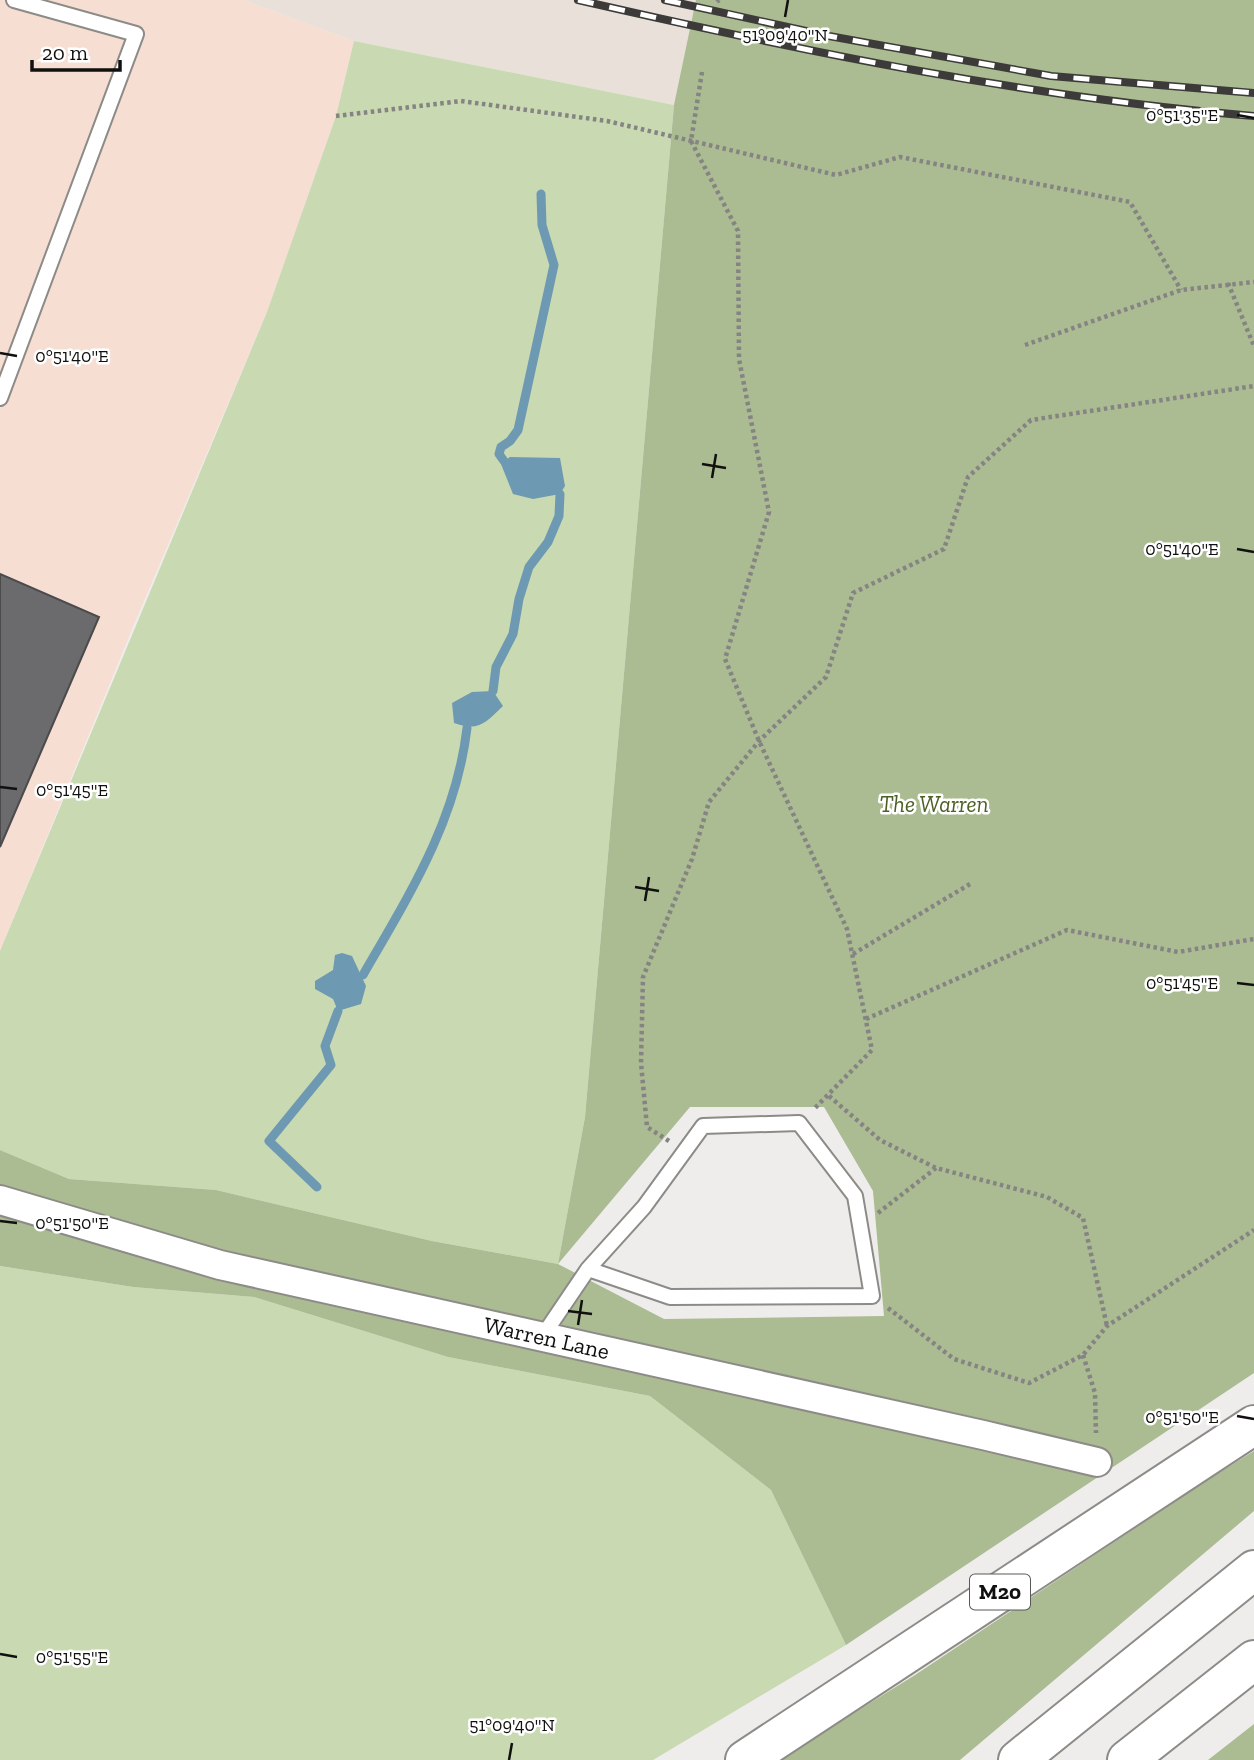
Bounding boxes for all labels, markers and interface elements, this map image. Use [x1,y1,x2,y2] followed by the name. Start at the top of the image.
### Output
[742,24,828,46] text: 51°09'40"N
[32,28,119,72] scale bar
[42,40,88,65] text: 20 m
[1146,104,1218,126] text: 0°51'35"E
[35,345,109,367] text: 0°51'40"E
[1145,538,1219,560] text: 0°51'40"E
[36,779,108,801] text: 0°51'45"E
[879,790,989,818] park label: The Warren
[1146,972,1218,994] text: 0°51'45"E
[35,1212,109,1234] text: 0°51'50"E
[481,1310,612,1365] street label: Warren Lane
[1145,1406,1219,1428] text: 0°51'50"E
[970,1574,1030,1610] road number: M20
[36,1646,108,1668] text: 0°51'55"E
[469,1714,555,1736] text: 51°09'40"N

